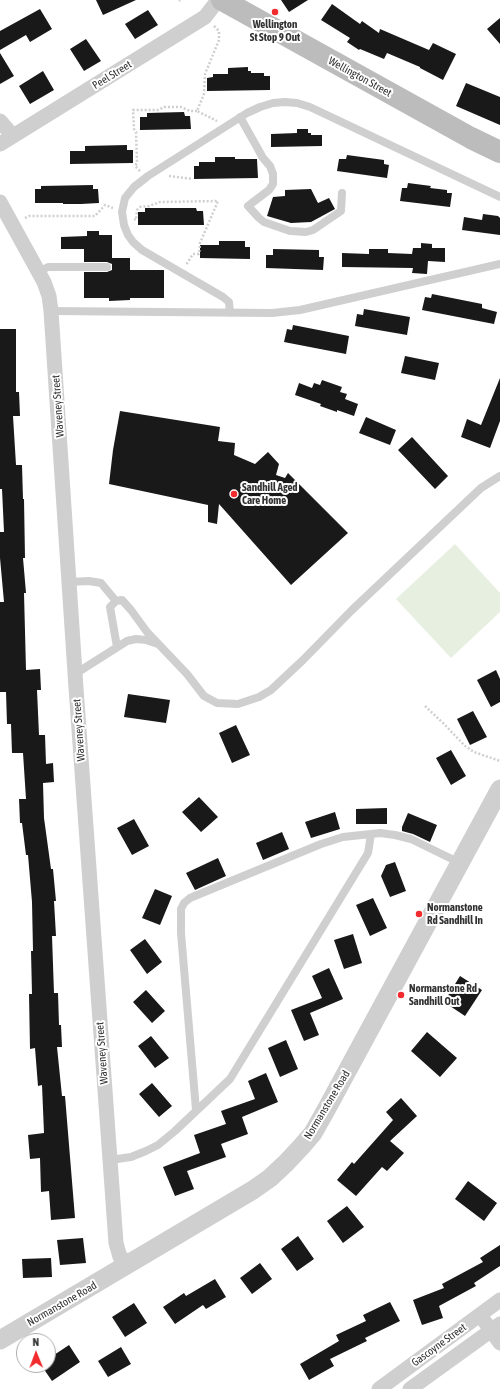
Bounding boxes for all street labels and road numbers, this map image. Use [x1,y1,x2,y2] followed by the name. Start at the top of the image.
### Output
[326,54,394,100] street label: Wellington Street
[90,58,134,92] street label: Peel Street
[49,374,67,438] street label: Waveney Street
[70,698,88,762] street label: Waveney Street
[93,1021,111,1085] street label: Waveney Street
[301,1068,353,1142] street label: Normanstone Road
[25,1279,99,1329] street label: Normanstone Road
[409,1321,469,1369] street label: Gascoyne Street

